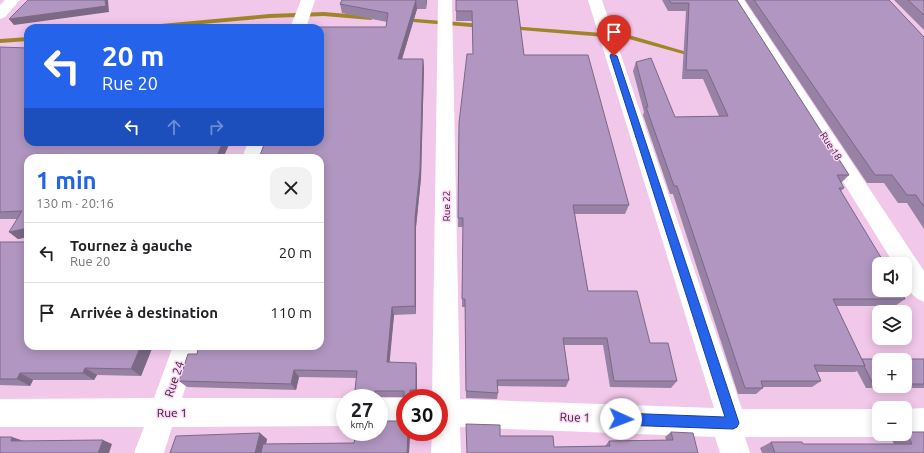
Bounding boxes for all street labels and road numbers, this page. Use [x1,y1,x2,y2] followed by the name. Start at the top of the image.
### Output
[818,130,844,162] street label: Rue 18
[441,190,452,222] street label: Rue 22
[162,359,186,399] street label: Rue 24
[157,406,187,419] street label: Rue 1
[560,410,590,424] street label: Rue 1

